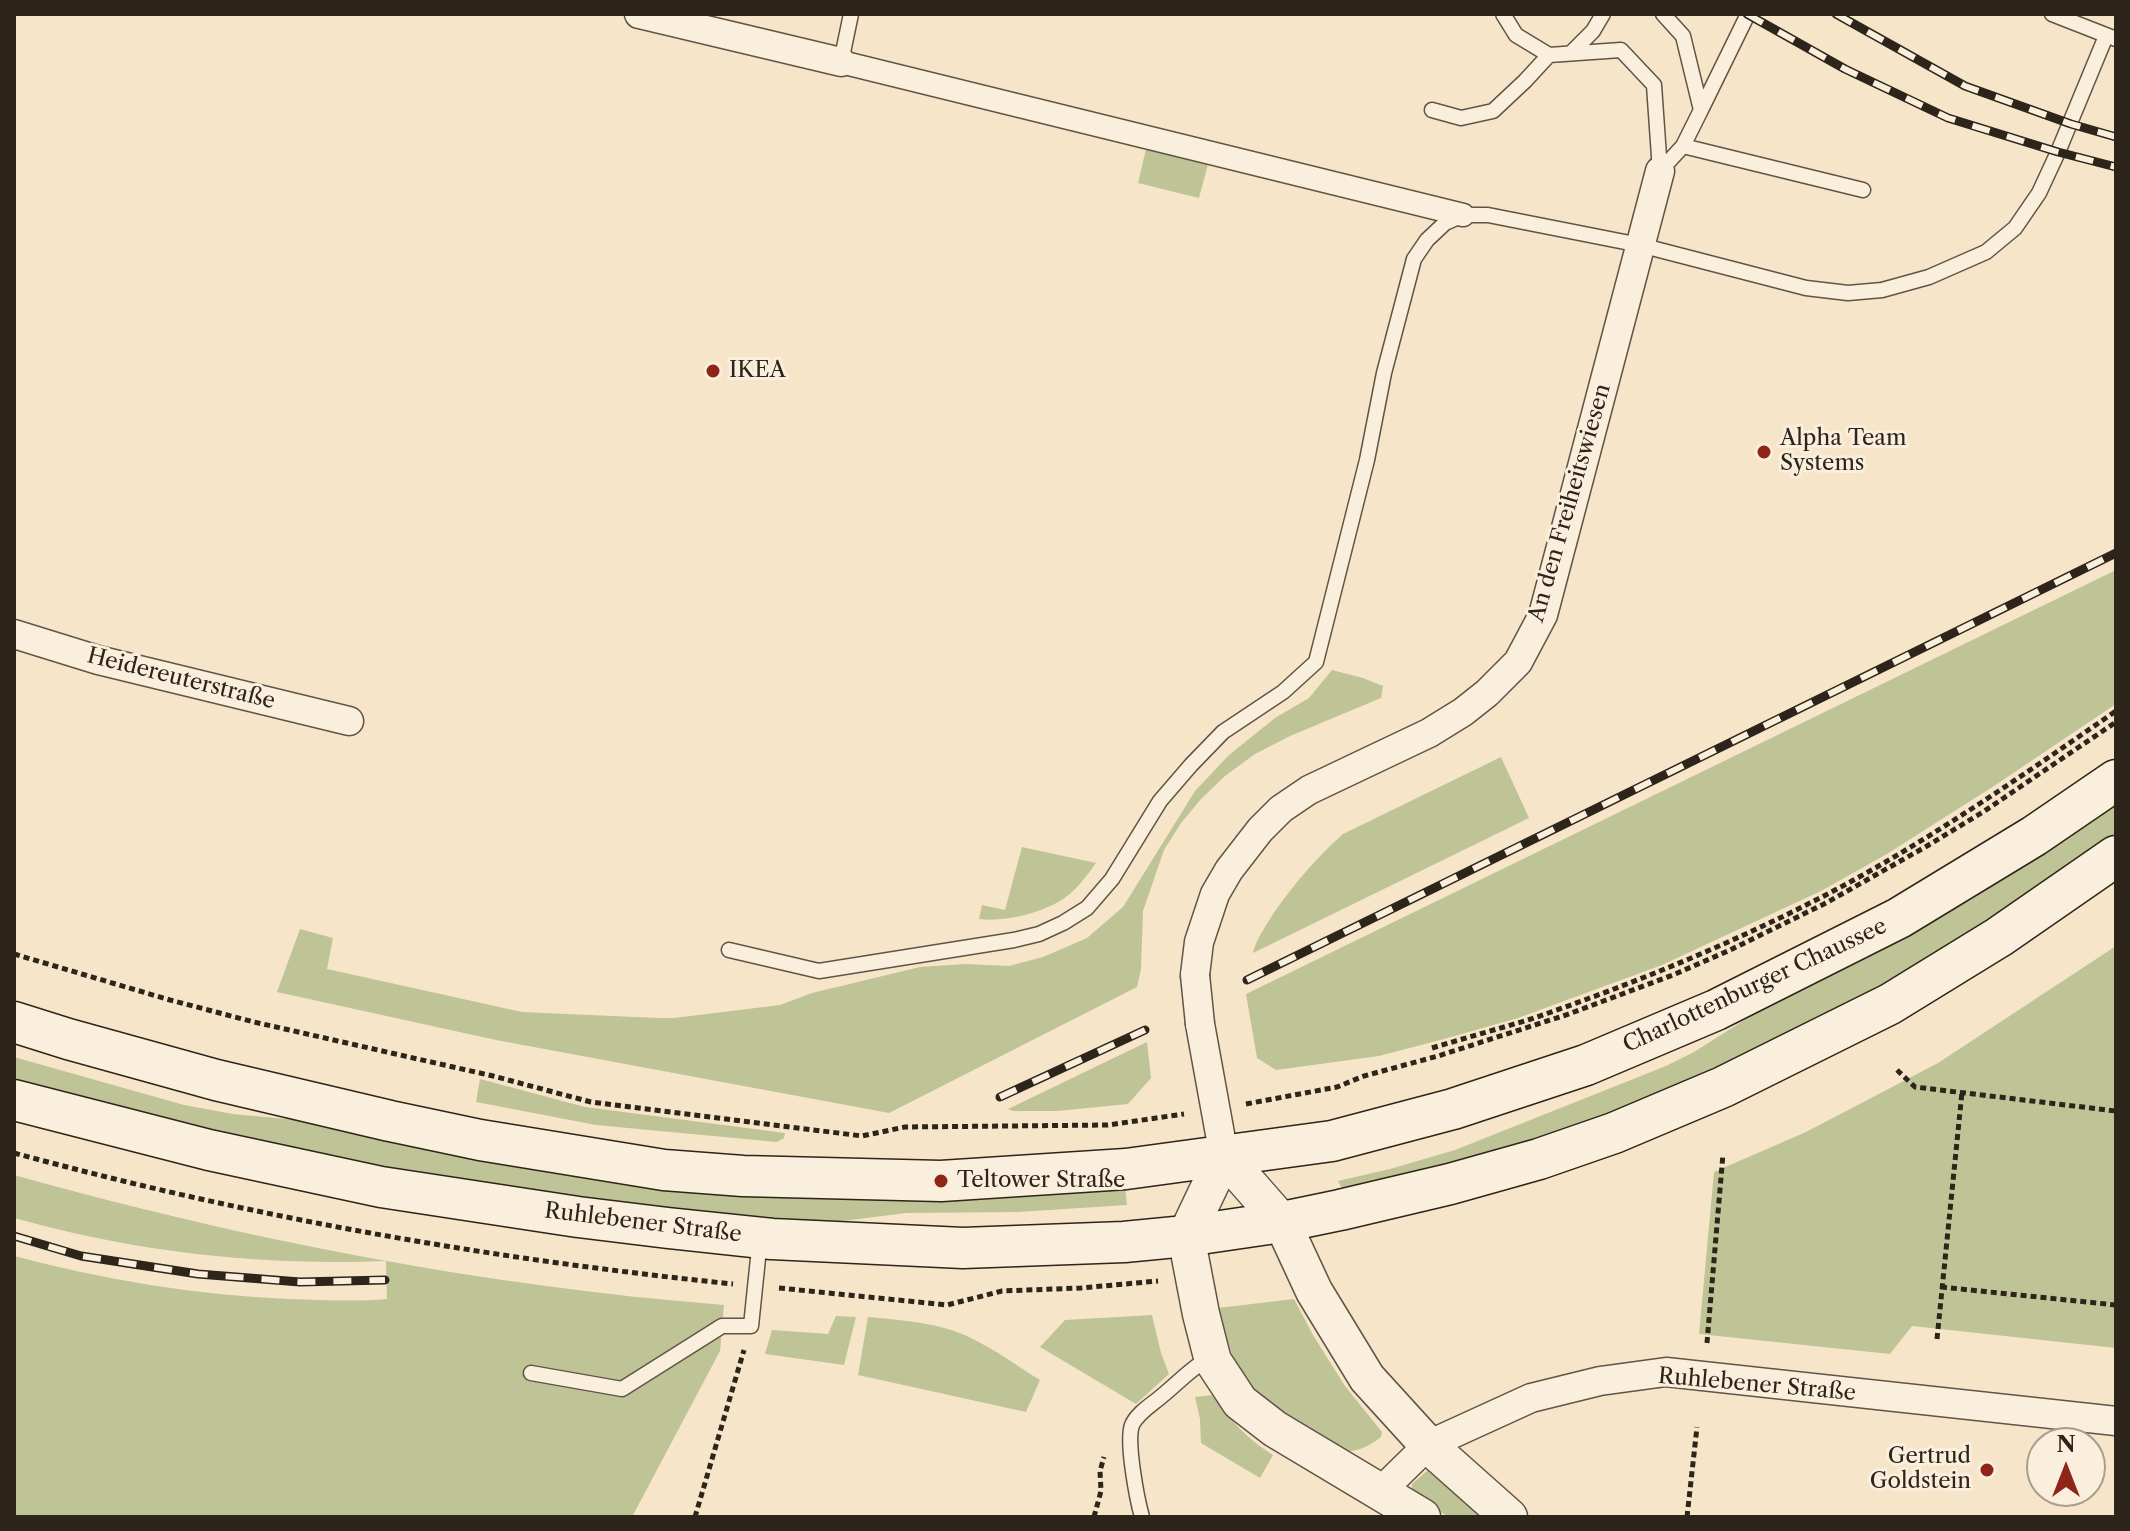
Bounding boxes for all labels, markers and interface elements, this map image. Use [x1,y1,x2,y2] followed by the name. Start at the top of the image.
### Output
[729,358,786,384] place label: IKEA
[704,362,722,380] marker: IKEA
[1523,381,1617,625] street label: An den Freiheitswiesen
[1780,426,1906,478] place label: Alpha Team Systems
[1755,443,1773,461] marker: Alpha Team Systems
[84,643,278,715] street label: Heidereuterstraße
[1619,913,1891,1059] street label: Charlottenburger Chaussee
[957,1168,1125,1194] place label: Teltower Straße
[932,1172,950,1190] marker: Teltower Straße
[543,1198,743,1248] street label: Ruhlebener Straße
[1657,1363,1857,1407] street label: Ruhlebener Straße
[2026,1427,2106,1507] north arrow
[2056,1431,2076,1458] text: N
[1870,1444,1971,1496] place label: Gertrud Goldstein
[1978,1461,1996,1479] marker: Gertrud Goldstein

